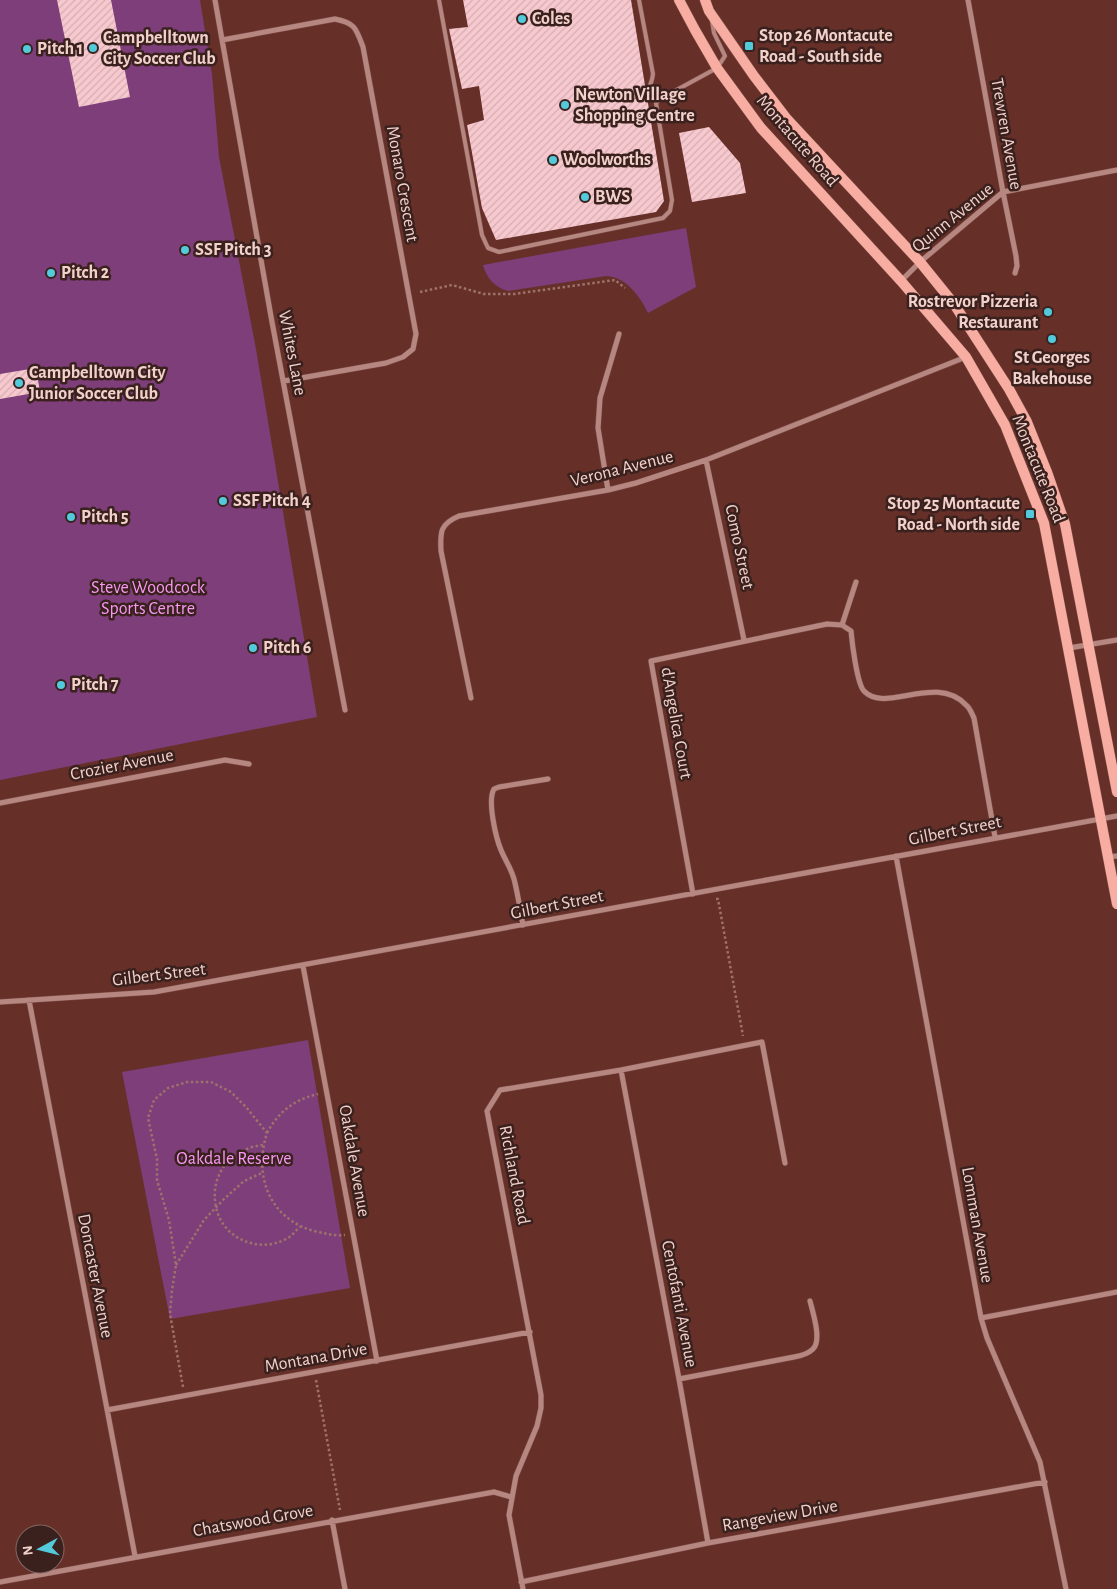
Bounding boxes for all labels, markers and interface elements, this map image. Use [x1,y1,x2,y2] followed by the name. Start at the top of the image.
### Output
[532,10,570,28] place label: Coles
[516,13,528,25] marker: Coles
[759,27,893,66] place label: Stop 26 Montacute Road - South side
[103,29,216,68] place label: Campbelltown City Soccer Club
[37,40,83,58] place label: Pitch 1
[743,40,755,52] marker: Stop 26 Montacute Road - South side
[87,42,99,54] marker: Campbelltown City Soccer Club
[21,43,33,55] marker: Pitch 1
[987,77,1025,191] street label: Trewren Avenue
[575,86,695,125] place label: Newton Village Shopping Centre
[753,92,841,190] street label: Montacute Road
[559,99,571,111] marker: Newton Village Shopping Centre
[383,125,421,244] street label: Monaro Crescent
[563,151,651,169] place label: Woolworths
[547,154,559,166] marker: Woolworths
[909,180,997,256] street label: Quinn Avenue
[595,188,630,206] place label: BWS
[579,191,591,203] marker: BWS
[195,241,272,259] place label: SSF Pitch 3
[179,244,191,256] marker: SSF Pitch 3
[61,264,110,282] place label: Pitch 2
[45,267,57,279] marker: Pitch 2
[908,293,1038,332] place label: Rostrevor Pizzeria Restaurant
[1042,306,1054,318] marker: Rostrevor Pizzeria Restaurant
[275,309,309,397] street label: Whites Lane
[1046,333,1058,345] marker: St Georges Bakehouse
[1012,349,1092,388] place label: St Georges Bakehouse
[29,364,167,403] place label: Campbelltown City Junior Soccer Club
[13,377,25,389] marker: Campbelltown City Junior Soccer Club
[1008,413,1068,525] street label: Montacute Road
[569,448,675,490] street label: Verona Avenue
[233,492,311,510] place label: SSF Pitch 4
[217,495,229,507] marker: SSF Pitch 4
[887,495,1020,534] place label: Stop 25 Montacute Road - North side
[721,503,757,591] street label: Como Street
[81,508,129,526] place label: Pitch 5
[1024,508,1036,520] marker: Stop 25 Montacute Road - North side
[65,511,77,523] marker: Pitch 5
[91,579,206,618] park label: Steve Woodcock Sports Centre
[263,639,312,657] place label: Pitch 6
[247,642,259,654] marker: Pitch 6
[657,666,695,780] street label: d'Angelica Court
[71,676,119,694] place label: Pitch 7
[55,679,67,691] marker: Pitch 7
[69,746,175,784] street label: Crozier Avenue
[907,813,1003,849] street label: Gilbert Street
[509,887,605,923] street label: Gilbert Street
[111,960,207,990] street label: Gilbert Street
[335,1104,373,1218] street label: Oakdale Avenue
[496,1124,532,1226] street label: Richland Road
[176,1150,292,1168] park label: Oakdale Reserve
[958,1166,996,1284] street label: Lomman Avenue
[74,1212,116,1340] street label: Doncaster Avenue
[658,1239,700,1369] street label: Centofanti Avenue
[263,1340,369,1376] street label: Montana Drive
[721,1497,839,1535] street label: Rangeview Drive
[191,1502,315,1540] street label: Chatswood Grove
[15,1524,65,1574] north arrow
[21,1545,36,1556] text: N

